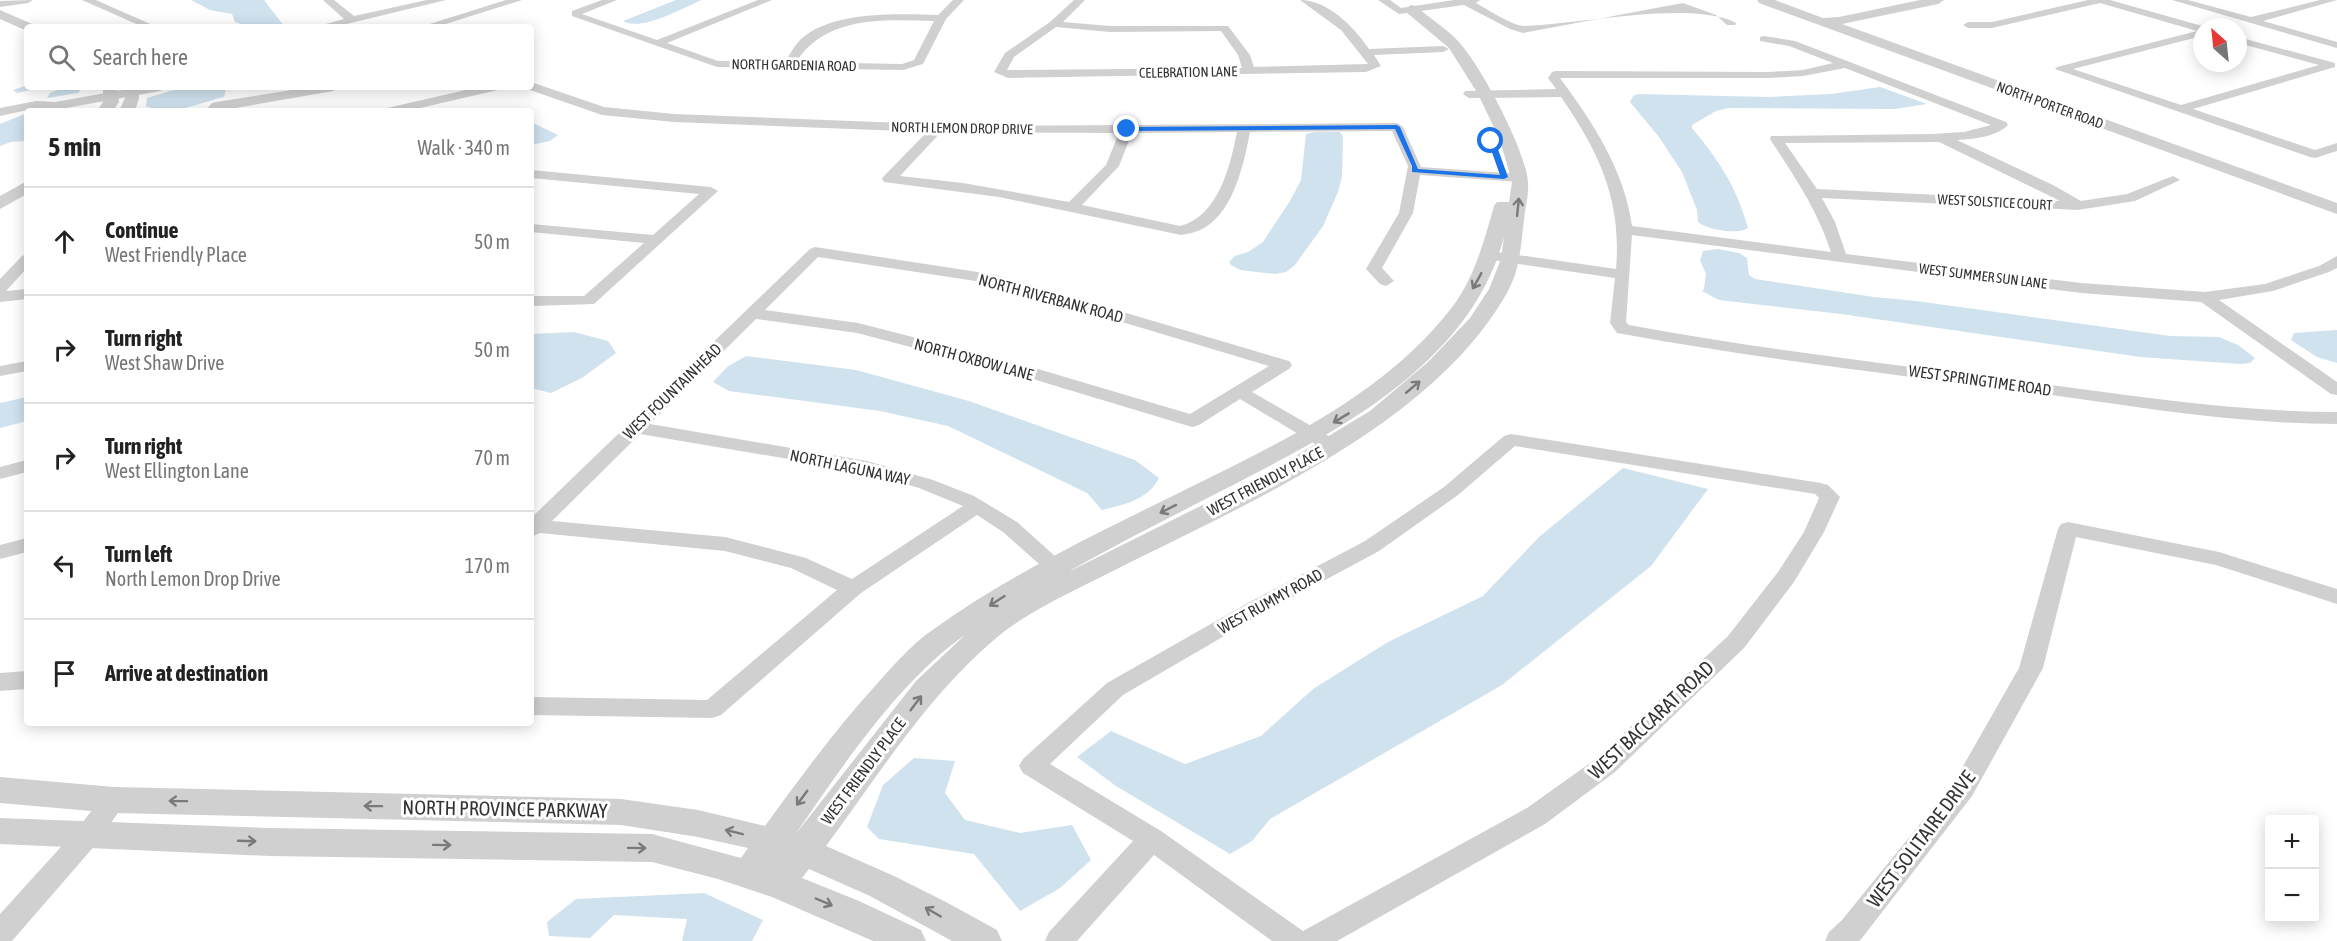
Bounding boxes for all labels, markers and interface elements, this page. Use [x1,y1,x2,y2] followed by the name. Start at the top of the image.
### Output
[2193,18,2247,72] north arrow
[24,24,534,90] search box
[45,41,78,74] icon: search
[93,44,188,70] text: Search here
[731,56,857,74] street label: NORTH GARDENIA ROAD
[1139,63,1237,81] street label: CELEBRATION LANE
[1994,78,2106,132] street label: NORTH PORTER ROAD
[1113,115,1139,141] route end
[891,119,1033,137] street label: NORTH LEMON DROP DRIVE
[1477,127,1503,153] route start
[48,132,101,162] text: 5 min
[418,136,510,159] text: Walk · 340 m
[1937,191,2053,213] street label: WEST SOLSTICE COURT
[1513,197,1524,217] one-way arrow
[105,217,179,243] text: Continue
[48,225,81,258] icon: ahead
[474,230,510,253] text: 50 m
[105,243,247,266] text: West Friendly Place
[1918,260,2048,292] street label: WEST SUMMER SUN LANE
[977,270,1125,326] street label: NORTH RIVERBANK ROAD
[1471,272,1483,289] one-way arrow
[105,325,182,351] text: Turn right
[48,333,81,366] icon: right
[913,334,1036,384] street label: NORTH OXBOW LANE
[474,338,510,361] text: 50 m
[619,339,725,443] street label: WEST FOUNTAINHEAD
[105,351,224,374] text: West Shaw Drive
[1908,361,2052,399] street label: WEST SPRINGTIME ROAD
[1405,380,1421,393] one-way arrow
[1332,411,1349,424] one-way arrow
[105,433,182,459] text: Turn right
[48,441,81,474] icon: right
[1204,443,1326,519] street label: WEST FRIENDLY PLACE
[788,445,912,489] street label: NORTH LAGUNA WAY
[474,446,510,469] text: 70 m
[105,459,249,482] text: West Ellington Lane
[1160,504,1178,515] one-way arrow
[105,541,172,567] text: Turn left
[48,549,81,582] icon: left
[465,554,510,577] text: 170 m
[1215,565,1325,637] street label: WEST RUMMY ROAD
[105,567,281,590] text: North Lemon Drop Drive
[989,596,1006,608] one-way arrow
[1583,656,1718,783] street label: WEST BACCARAT ROAD
[48,657,81,690] icon: arrive
[105,660,268,686] text: Arrive at destination
[909,695,922,711] one-way arrow
[817,714,909,828] street label: WEST FRIENDLY PLACE
[1862,766,1980,911] street label: WEST SOLITAIRE DRIVE
[796,789,808,806] one-way arrow
[168,795,188,807] one-way arrow
[402,795,608,822] street label: NORTH PROVINCE PARKWAY
[363,800,383,812] one-way arrow
[2265,815,2319,923] map controls
[2265,815,2319,869] button: +
[725,825,744,837] one-way arrow
[237,836,257,847] one-way arrow
[432,839,452,851] one-way arrow
[627,842,647,854] one-way arrow
[2265,869,2319,923] button: −
[814,897,832,908] one-way arrow
[925,906,942,918] one-way arrow

